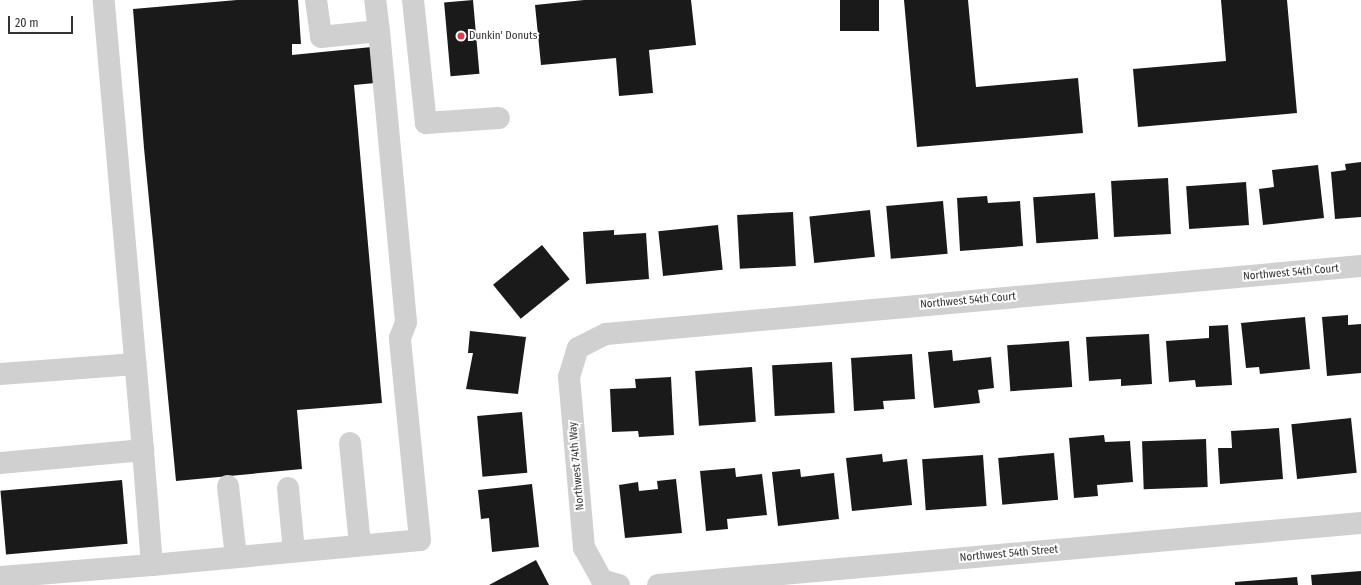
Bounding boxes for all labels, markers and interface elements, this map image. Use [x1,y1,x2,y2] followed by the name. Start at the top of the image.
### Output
[10,8,75,34] scale bar
[15,16,39,30] text: 20 m
[469,29,537,43] place label: Dunkin' Donuts
[456,31,466,41] marker: Dunkin' Donuts
[1243,262,1339,284] street label: Northwest 54th Court
[920,290,1016,312] street label: Northwest 54th Court
[567,421,587,511] street label: Northwest 74th Way
[959,543,1059,565] street label: Northwest 54th Street

